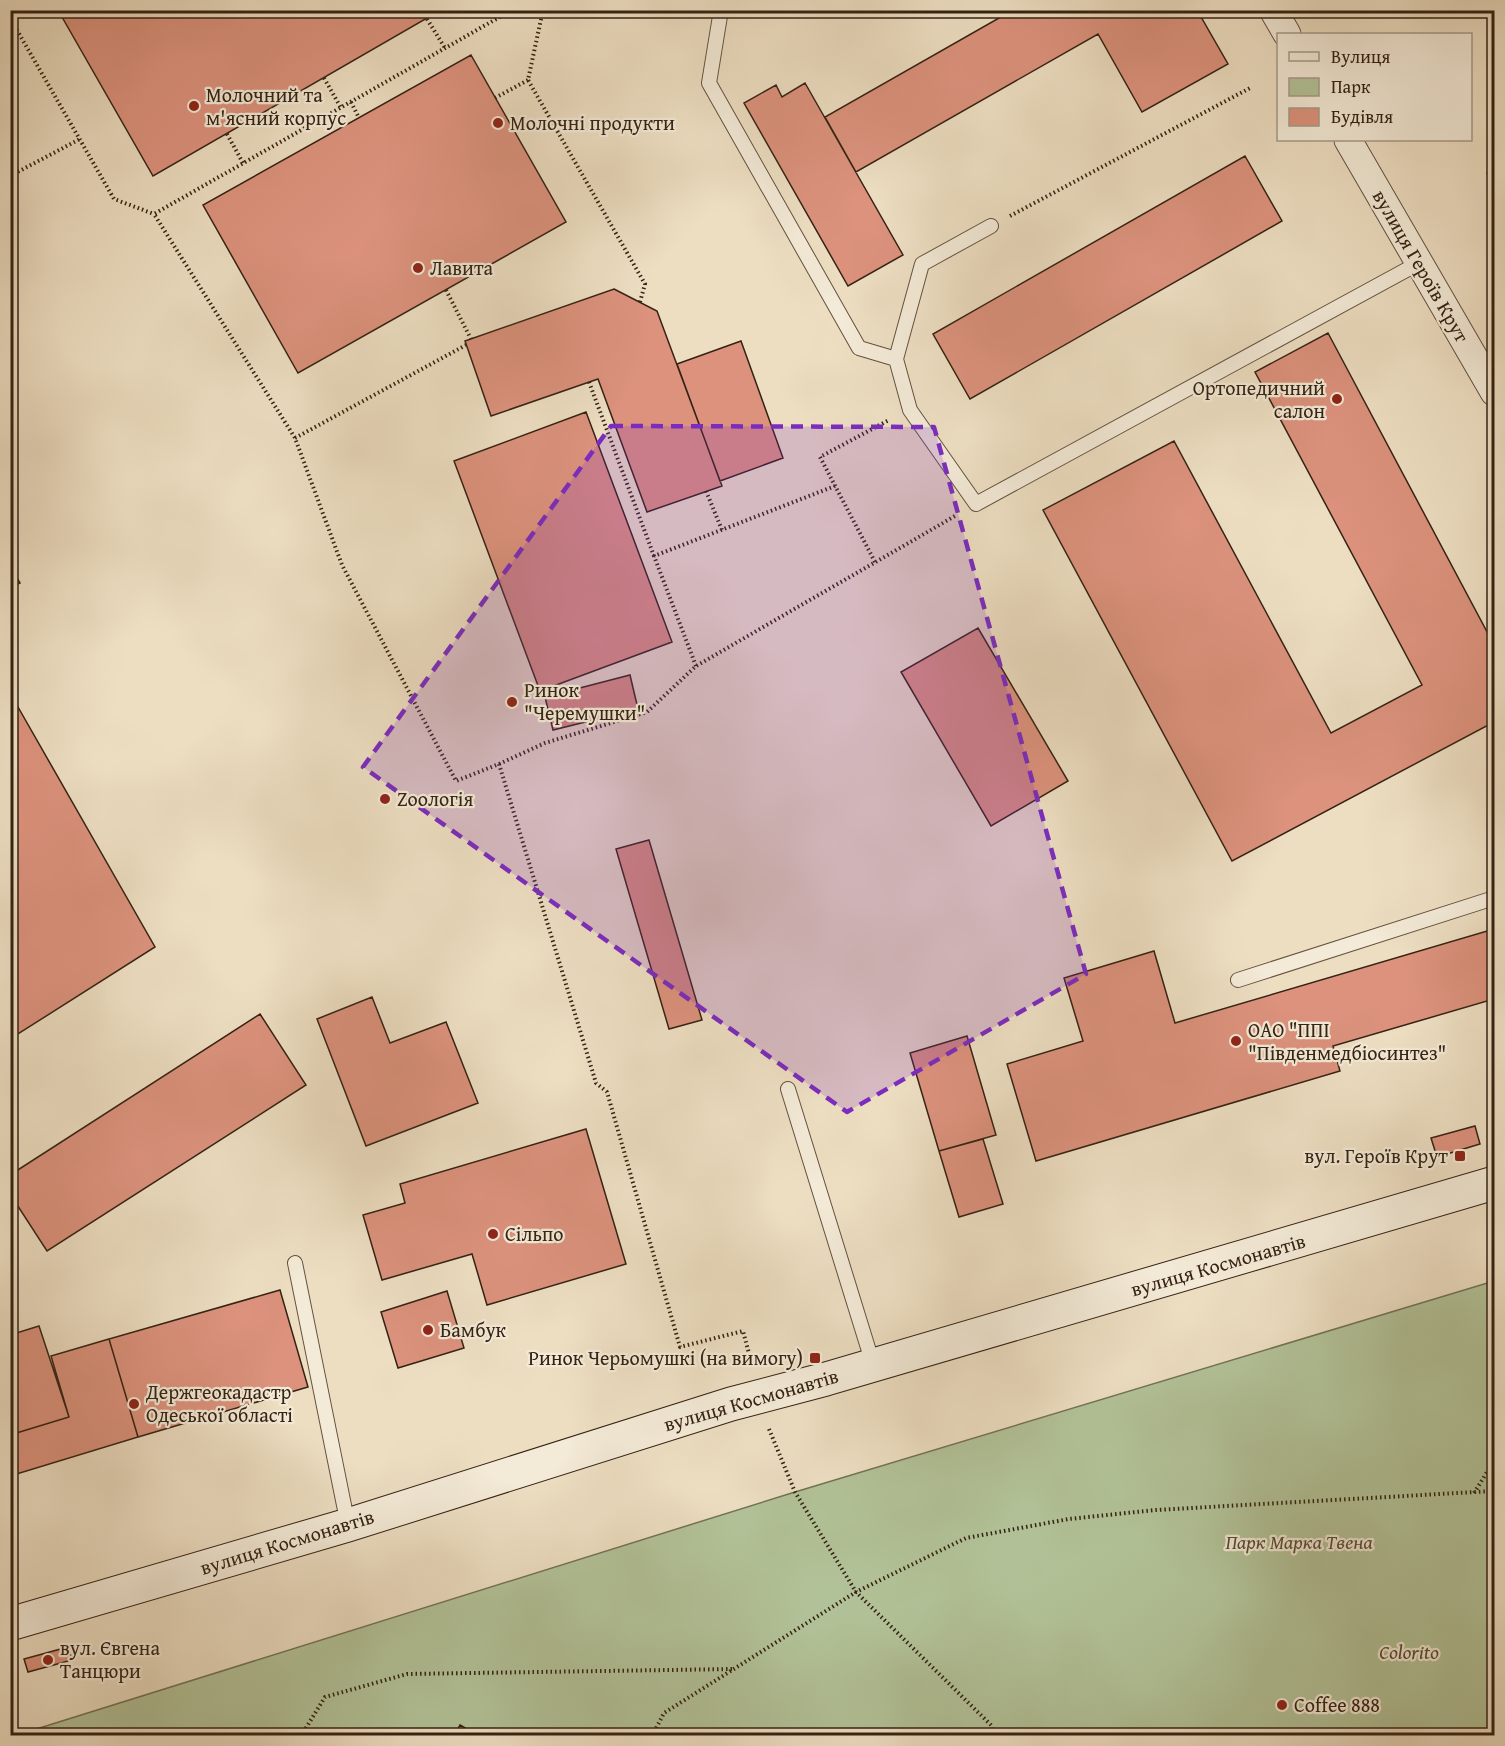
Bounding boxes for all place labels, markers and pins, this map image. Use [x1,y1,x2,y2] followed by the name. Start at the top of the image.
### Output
[206,80,346,132] place label: Молочний та м'ясний корпус
[187,99,201,113] marker: Молочний та м'ясний корпус
[510,108,675,137] place label: Молочні продукти
[491,116,505,130] marker: Молочні продукти
[430,253,494,282] place label: Лавита
[411,261,425,275] marker: Лавита
[1193,373,1325,425] place label: Ортопедичний салон
[1330,392,1344,406] marker: Ортопедичний салон
[524,675,645,727] place label: Ринок "Черемушки"
[505,695,519,709] marker: Ринок "Черемушки"
[397,784,473,813] place label: Zooлогія
[378,792,392,806] marker: Zooлогія
[1248,1015,1446,1067] place label: ОАО "ППІ "Південмедбіосинтез"
[1229,1034,1243,1048] marker: ОАО "ППІ "Південмедбіосинтез"
[1305,1141,1448,1170] place label: вул. Героїв Крут
[1453,1149,1467,1163] marker: вул. Героїв Крут
[505,1219,563,1248] place label: Сільпо
[486,1227,500,1241] marker: Сільпо
[440,1315,507,1344] place label: Бамбук
[421,1323,435,1337] marker: Бамбук
[528,1343,803,1372] place label: Ринок Черьомушкі (на вимогу)
[808,1351,822,1365] marker: Ринок Черьомушкі (на вимогу)
[145,1377,293,1429] place label: Держгеокадастр Одеської області
[127,1397,141,1411] marker: Держгеокадастр Одеської області
[60,1633,160,1685] place label: вул. Євгена Танцюри
[41,1653,55,1667] marker: вул. Євгена Танцюри
[1294,1690,1380,1719] place label: Coffee 888
[1275,1698,1289,1712] marker: Coffee 888

